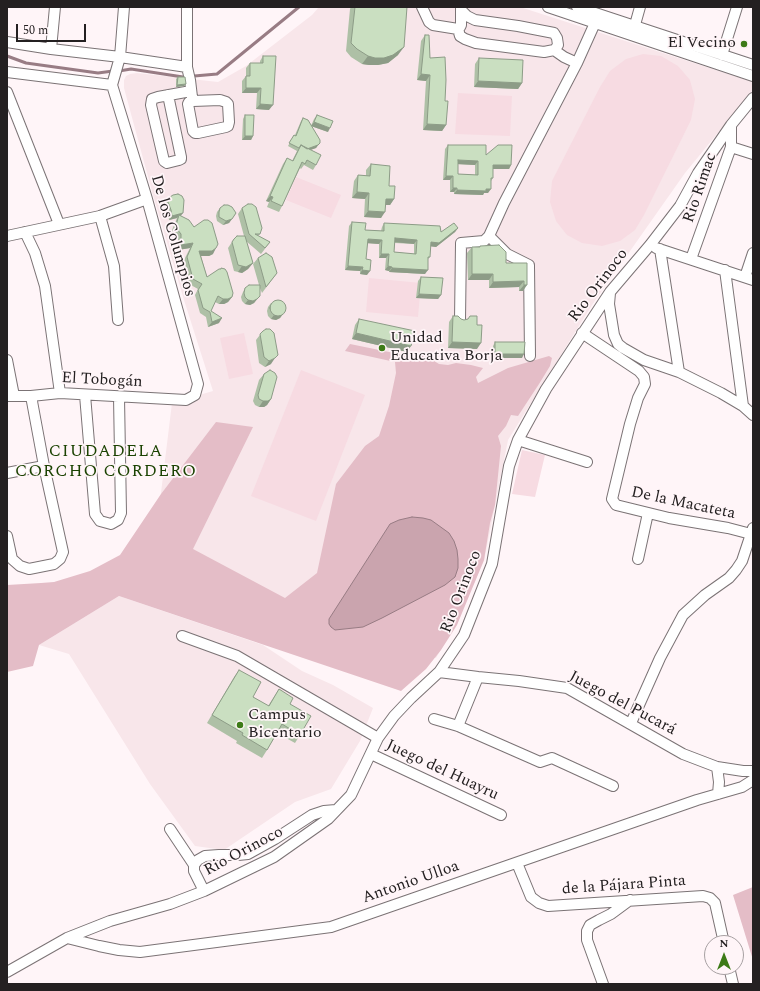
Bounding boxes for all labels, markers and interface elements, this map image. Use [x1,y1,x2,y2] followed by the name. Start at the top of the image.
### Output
[18,16,88,42] scale bar
[23,21,48,40] text: 50 m
[667,34,736,54] place label: El Vecino
[739,39,749,49] marker: El Vecino
[680,150,722,226] street label: Rio Rimac
[145,173,199,299] street label: De los Columpios
[565,246,633,326] street label: Rio Orinoco
[390,329,503,367] place label: Unidad Educativa Borja
[377,343,387,353] marker: Unidad Educativa Borja
[61,369,143,393] street label: El Tobogán
[15,443,197,483] district label: CIUDADELA CORCHO CORDERO
[629,484,737,524] street label: De la Macateta
[437,548,487,636] street label: Rio Orinoco
[565,668,679,740] street label: Juego del Pucará
[248,706,322,744] place label: Campus Bicentario
[235,720,245,730] marker: Campus Bicentario
[383,736,501,806] street label: Juego del Huayru
[201,823,287,881] street label: Rio Orinoco
[360,857,462,909] street label: Antonio Ulloa
[561,872,687,900] street label: de la Pájara Pinta
[704,935,744,975] north arrow
[720,935,728,952] text: N

